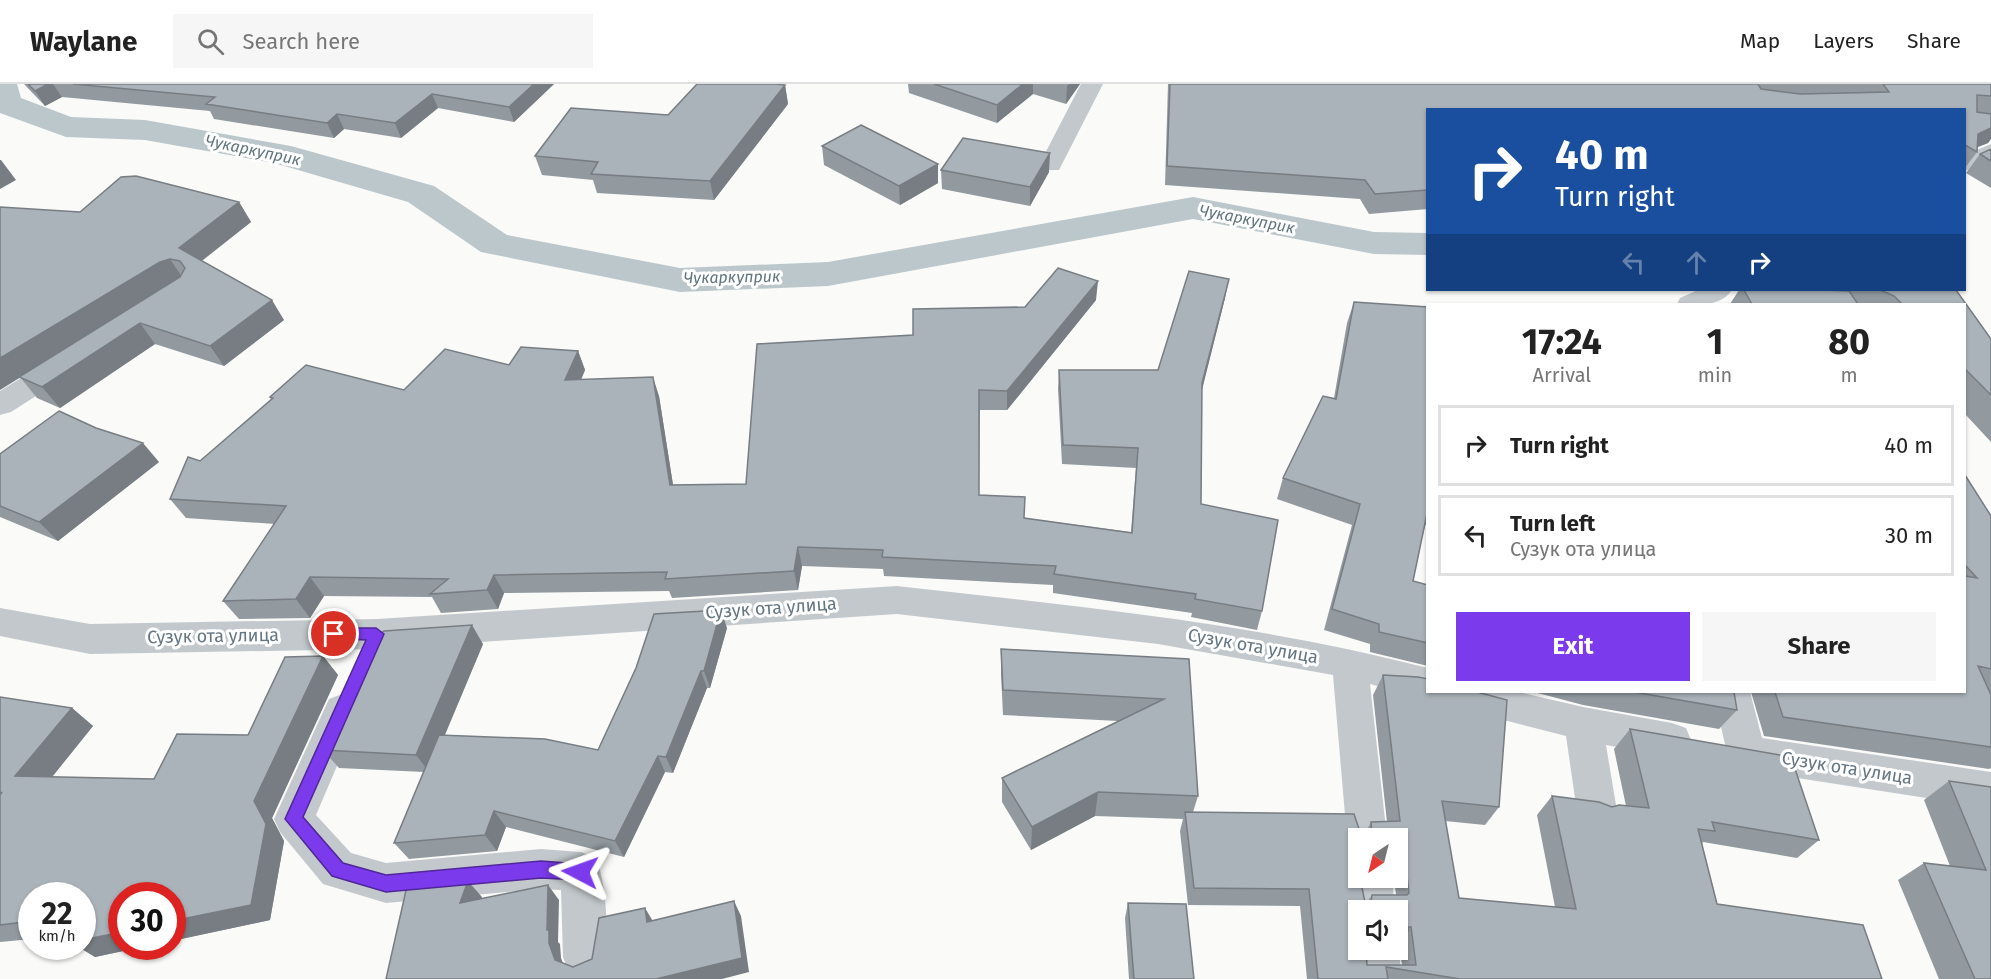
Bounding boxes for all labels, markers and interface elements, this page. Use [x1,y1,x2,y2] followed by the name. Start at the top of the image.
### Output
[173,14,593,68] search box
[30,25,137,58] text: Waylane
[194,25,227,58] icon: search
[242,28,360,55] text: Search here
[1740,28,1780,54] text: Map
[1813,28,1874,54] text: Layers
[1907,28,1961,54] text: Share
[1555,130,1649,180] text: 40 m
[204,131,303,169] water label: Чукаркуприк
[1456,132,1534,210] icon: right
[1555,181,1675,213] text: Turn right
[1198,200,1297,238] water label: Чукаркуприк
[1617,246,1650,279] icon: left
[1680,246,1713,279] icon: ahead
[1743,246,1776,279] icon: right
[683,267,781,287] water label: Чукаркуприк
[1522,320,1602,364] text: 17:24
[1707,320,1723,364] text: 1
[1828,320,1870,364] text: 80
[1533,363,1591,387] text: Arrival
[1698,363,1732,387] text: min
[1841,363,1858,387] text: m
[1459,429,1492,462] icon: right
[1510,432,1609,459] text: Turn right
[1884,432,1933,459] text: 40 m
[1510,510,1595,537] text: Turn left
[1459,519,1492,552] icon: left
[1885,522,1933,549] text: 30 m
[1510,537,1656,561] text: Сузук ота улица
[705,592,837,624] street label: Сузук ота улица
[308,608,359,659] pin
[1456,612,1690,681] button: Exit
[1702,612,1936,681] button: Share
[317,617,350,650] icon: arrive
[147,624,279,648] street label: Сузук ота улица
[1186,624,1320,668] street label: Сузук ота улица
[1780,747,1914,789] street label: Сузук ота улица
[1348,828,1408,888] north arrow
[1348,828,1408,960] map controls
[548,840,612,904] position arrow
[108,882,186,960] speed limit sign: 30
[41,896,73,932] text: 22
[1348,900,1408,960] button: sound
[38,927,76,945] text: km/h

